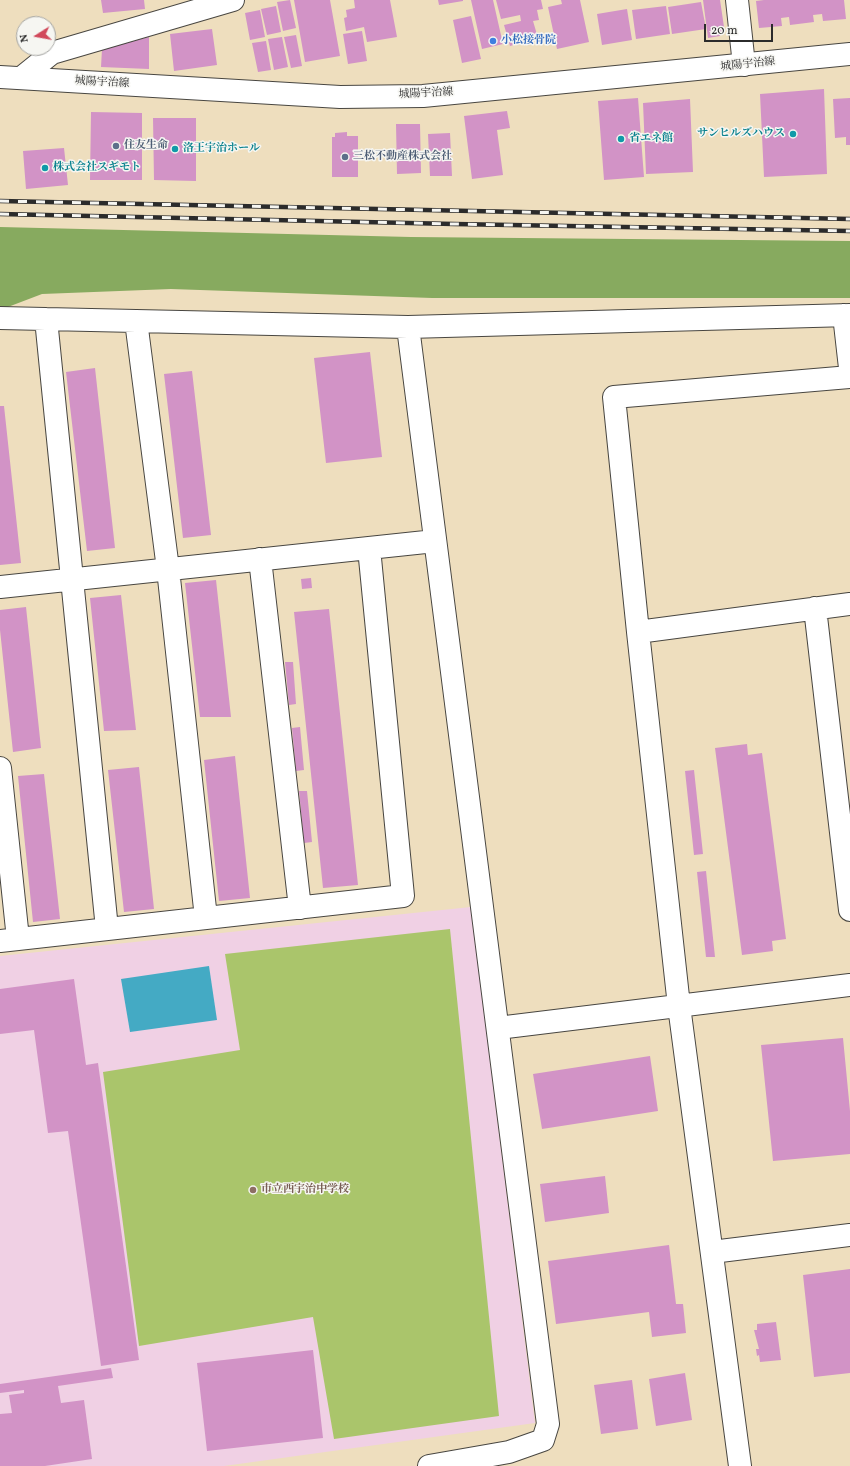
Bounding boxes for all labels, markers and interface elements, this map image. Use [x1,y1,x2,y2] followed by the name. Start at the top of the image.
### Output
[16,16,56,56] north arrow
[706,16,775,42] scale bar
[711,23,738,39] text: 20 m
[17,33,33,44] text: N
[501,34,556,48] place label: 小松接骨院
[488,36,498,46] marker: 小松接骨院
[720,56,776,74] street label: 城陽宇治線
[74,75,130,91] street label: 城陽宇治線
[398,86,454,102] street label: 城陽宇治線
[697,127,785,141] place label: サンヒルズハウス
[788,129,798,139] marker: サンヒルズハウス
[629,132,673,146] place label: 省エネ館
[616,134,626,144] marker: 省エネ館
[124,139,168,153] place label: 住友生命
[111,141,121,151] marker: 住友生命
[183,142,260,156] place label: 洛王宇治ホール
[170,144,180,154] marker: 洛王宇治ホール
[353,150,452,164] place label: 三松不動産株式会社
[340,152,350,162] marker: 三松不動産株式会社
[53,161,141,175] place label: 株式会社スギモト
[40,163,50,173] marker: 株式会社スギモト
[261,1183,349,1197] place label: 市立西宇治中学校
[248,1185,258,1195] marker: 市立西宇治中学校

